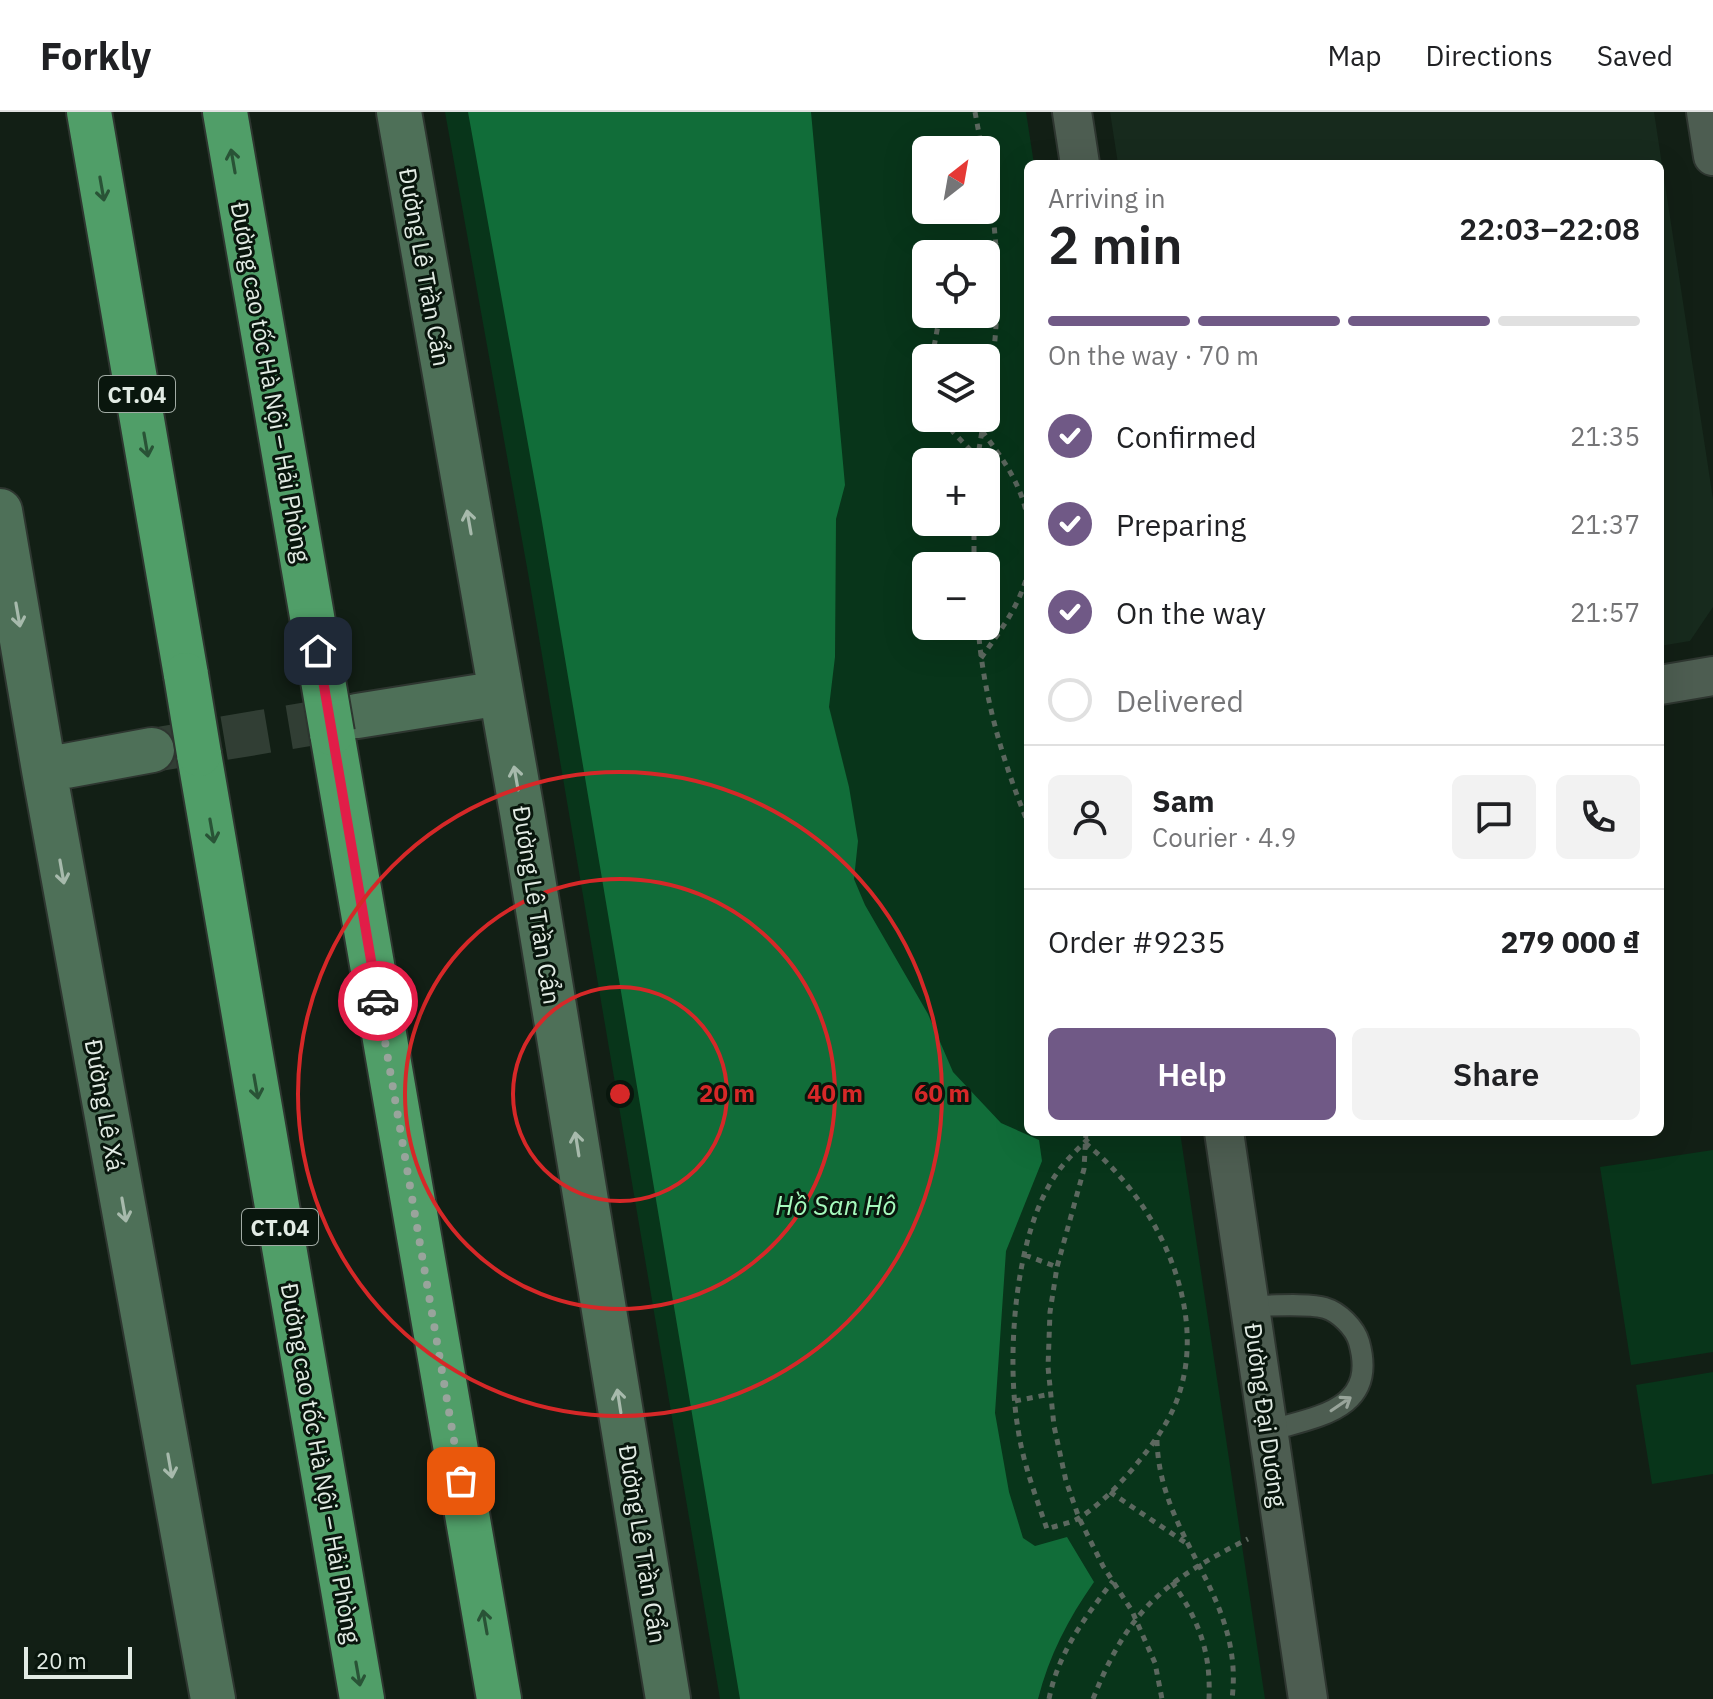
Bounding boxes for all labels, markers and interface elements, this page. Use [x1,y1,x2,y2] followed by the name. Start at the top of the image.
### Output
[40,31,151,80] text: Forkly
[1327,37,1381,74] text: Map
[1425,37,1553,74] text: Directions
[1597,37,1673,74] text: Saved
[912,136,1000,224] north arrow
[912,136,1000,640] map controls
[225,149,240,174] one-way arrow
[392,165,458,369] street label: Đường Lê Trần Cẩn
[95,176,110,201] one-way arrow
[1048,181,1165,215] text: Arriving in
[224,199,319,565] street label: Đường cao tốc Hà Nội – Hải Phòng
[1459,209,1640,248] text: 22:03–22:08
[1048,211,1183,278] text: 2 min
[912,240,1000,328] button: locate
[1048,338,1259,372] text: On the way · 70 m
[912,344,1000,432] button: layers
[99,376,175,412] road number: CT.04
[1048,414,1092,458] icon: check
[1116,417,1257,456] text: Confirmed
[1570,419,1640,453] text: 21:35
[139,432,154,457] one-way arrow
[912,448,1000,536] button: +
[1048,502,1092,546] icon: check
[1116,505,1246,544] text: Preparing
[1570,507,1640,541] text: 21:37
[461,510,476,535] one-way arrow
[912,552,1000,640] button: −
[1048,590,1092,634] icon: check
[1116,593,1266,632] text: On the way
[1570,595,1640,629] text: 21:57
[11,602,26,628] one-way arrow
[284,617,352,685] pin
[296,629,340,673] icon: home
[1116,681,1244,720] text: Delivered
[508,765,523,791] one-way arrow
[1048,775,1132,859] button: person
[1452,775,1536,859] button: chat
[1556,775,1640,859] button: phone
[1152,781,1215,820] text: Sam
[506,803,568,1007] street label: Đường Lê Trần Cẩn
[206,818,221,843] one-way arrow
[1152,820,1296,854] text: Courier · 4.9
[56,858,71,884] one-way arrow
[1048,922,1225,961] text: Order #9235
[1501,922,1640,961] text: 279 000 ₫
[338,961,418,1041] courier
[356,979,400,1023] icon: car
[1048,1028,1336,1120] button: Help
[1352,1028,1640,1120] button: Share
[78,1037,132,1174] street label: Đường Lê Xá
[250,1074,265,1099] one-way arrow
[699,1077,755,1109] text: 20 m
[807,1077,863,1109] text: 40 m
[914,1077,970,1109] text: 60 m
[606,1080,634,1108] centre of rings
[569,1132,584,1158] one-way arrow
[775,1188,897,1222] water label: Hồ San Hô
[117,1197,132,1222] one-way arrow
[242,1209,318,1245] road number: CT.04
[274,1280,369,1646] street label: Đường cao tốc Hà Nội – Hải Phòng
[1237,1321,1295,1509] street label: Đường Đại Dương
[611,1389,626,1414] one-way arrow
[1329,1396,1351,1413] one-way arrow
[612,1442,674,1646] street label: Đường Lê Trần Cẩn
[427,1447,495,1515] pin
[164,1453,179,1478] one-way arrow
[439,1459,483,1503] icon: bag
[477,1610,492,1635] one-way arrow
[24,1643,132,1679] scale bar
[36,1646,87,1675] text: 20 m
[351,1661,366,1687] one-way arrow

